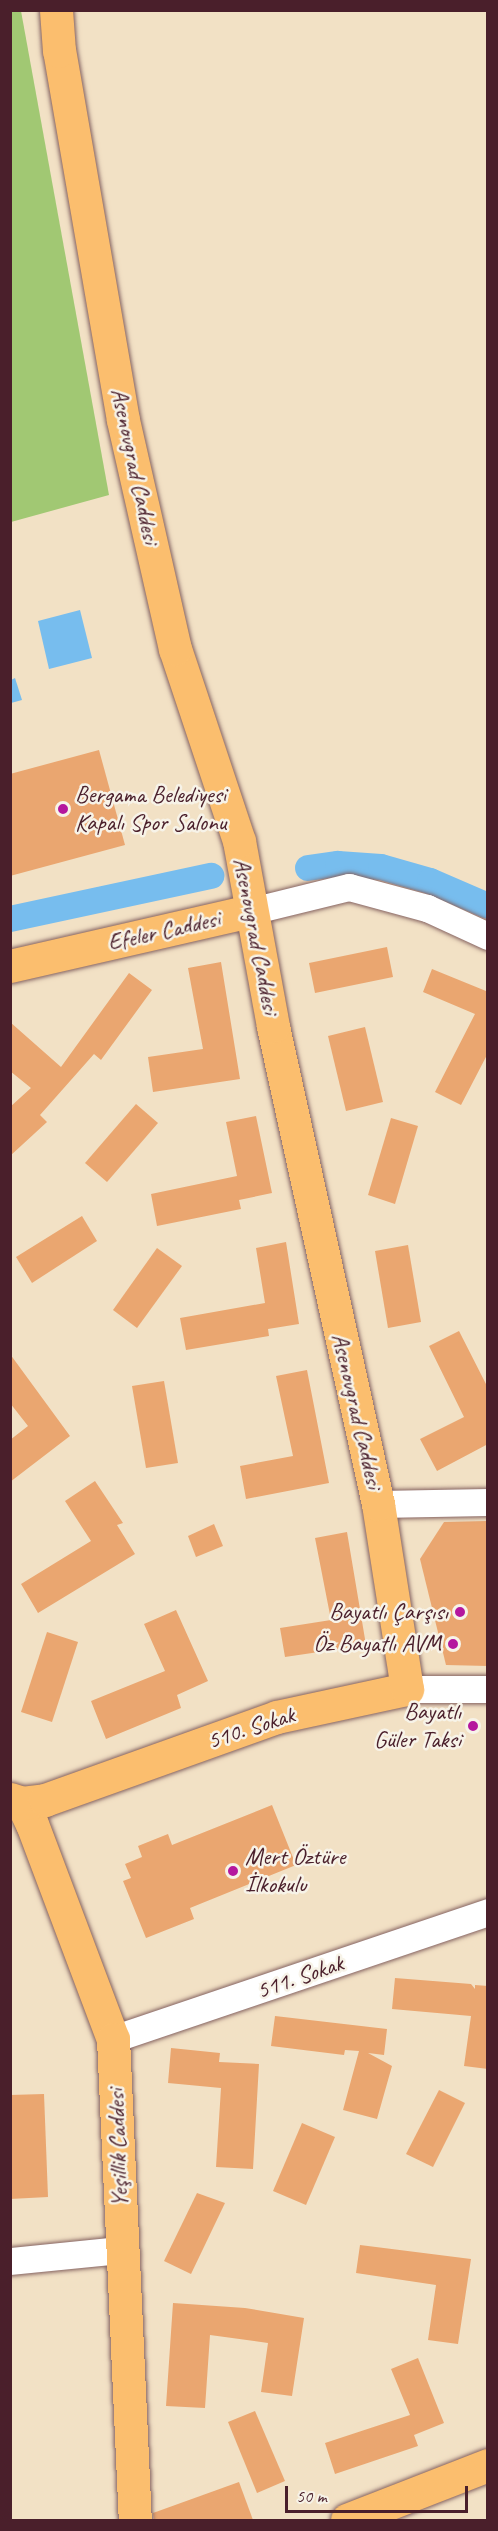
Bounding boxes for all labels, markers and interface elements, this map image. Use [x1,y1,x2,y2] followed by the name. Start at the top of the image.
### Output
[104,386,166,546] street label: Asenovgrad Caddesi
[75,781,227,837] place label: Bergama Belediyesi Kapalı Spor Salonu
[56,802,70,816] marker: Bergama Belediyesi Kapalı Spor Salonu
[227,856,285,1016] street label: Asenovgrad Caddesi
[105,904,223,958] street label: Efeler Caddesi
[325,1331,389,1491] street label: Asenovgrad Caddesi
[329,1598,448,1626] place label: Bayatlı Çarşısı
[453,1605,467,1619] marker: Bayatlı Çarşısı
[314,1630,441,1658] place label: Öz Bayatlı AVM
[446,1637,460,1651] marker: Öz Bayatlı AVM
[373,1698,461,1754] place label: Bayatlı Güler Taksi
[204,1700,298,1756] street label: 510. Sokak
[466,1719,480,1733] marker: Bayatlı Güler Taksi
[245,1843,345,1899] place label: Mert Öztüre İlkokulu
[226,1864,240,1878] marker: Mert Öztüre İlkokulu
[253,1949,347,2005] street label: 511. Sokak
[102,2088,134,2208] street label: Yeşillik Caddesi
[288,2474,471,2512] scale bar
[296,2485,327,2507] text: 50 m

